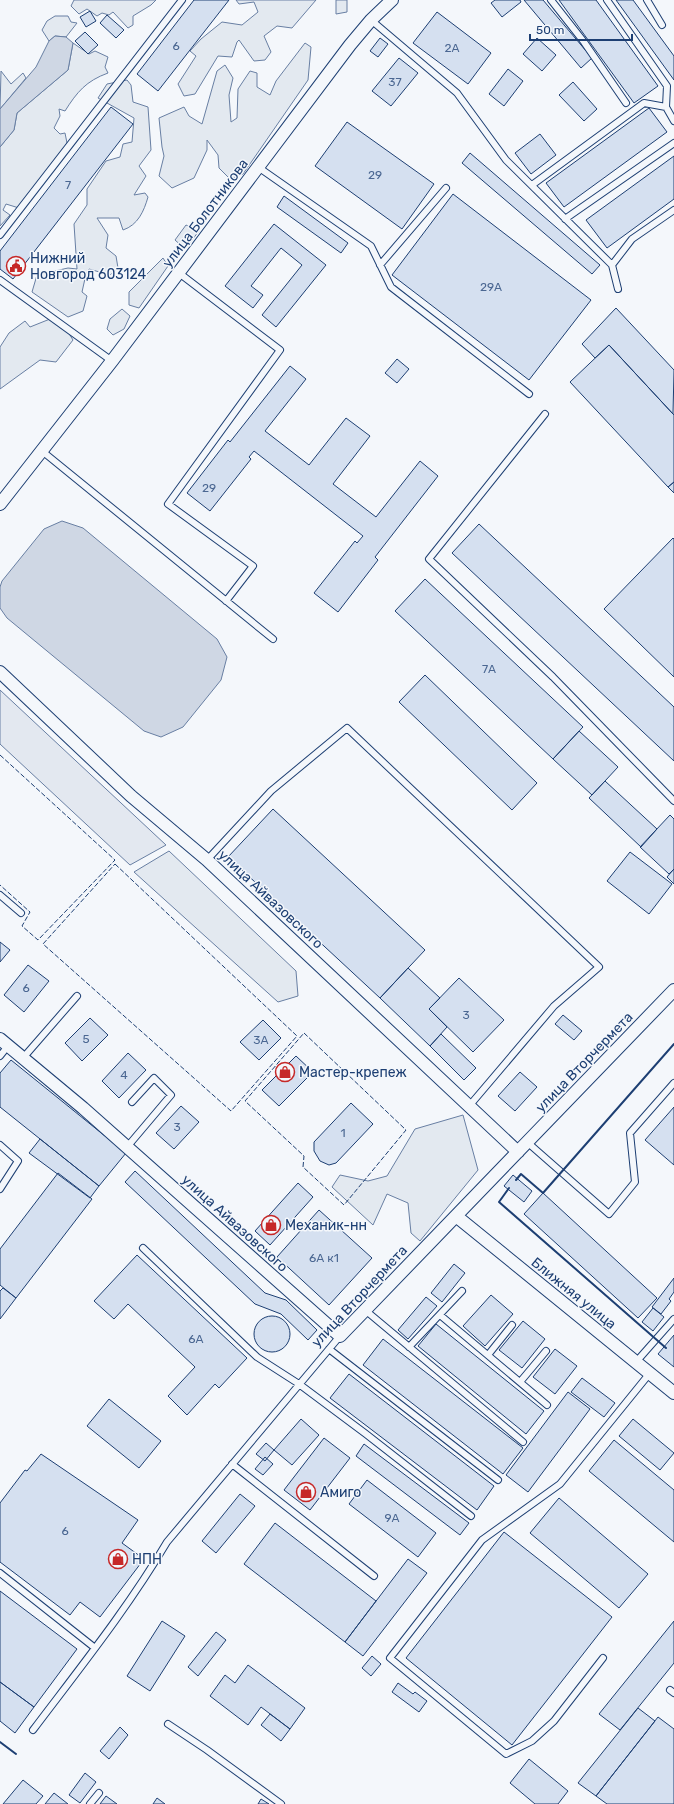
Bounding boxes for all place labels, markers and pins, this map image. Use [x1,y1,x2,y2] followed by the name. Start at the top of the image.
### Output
[30,250,147,283] place label: Нижний Новгород 603124
[5,255,27,277] public building icon: Нижний Новгород 603124
[274,1061,296,1083] shop icon: Мастер-крепеж
[299,1064,407,1081] place label: Мастер-крепеж
[260,1214,282,1236] shop icon: Механик-нн
[285,1217,367,1234] place label: Механик-нн
[295,1481,317,1503] shop icon: Амиго
[320,1484,361,1501] place label: Амиго
[107,1548,129,1570] shop icon: НПН
[132,1551,162,1568] place label: НПН

